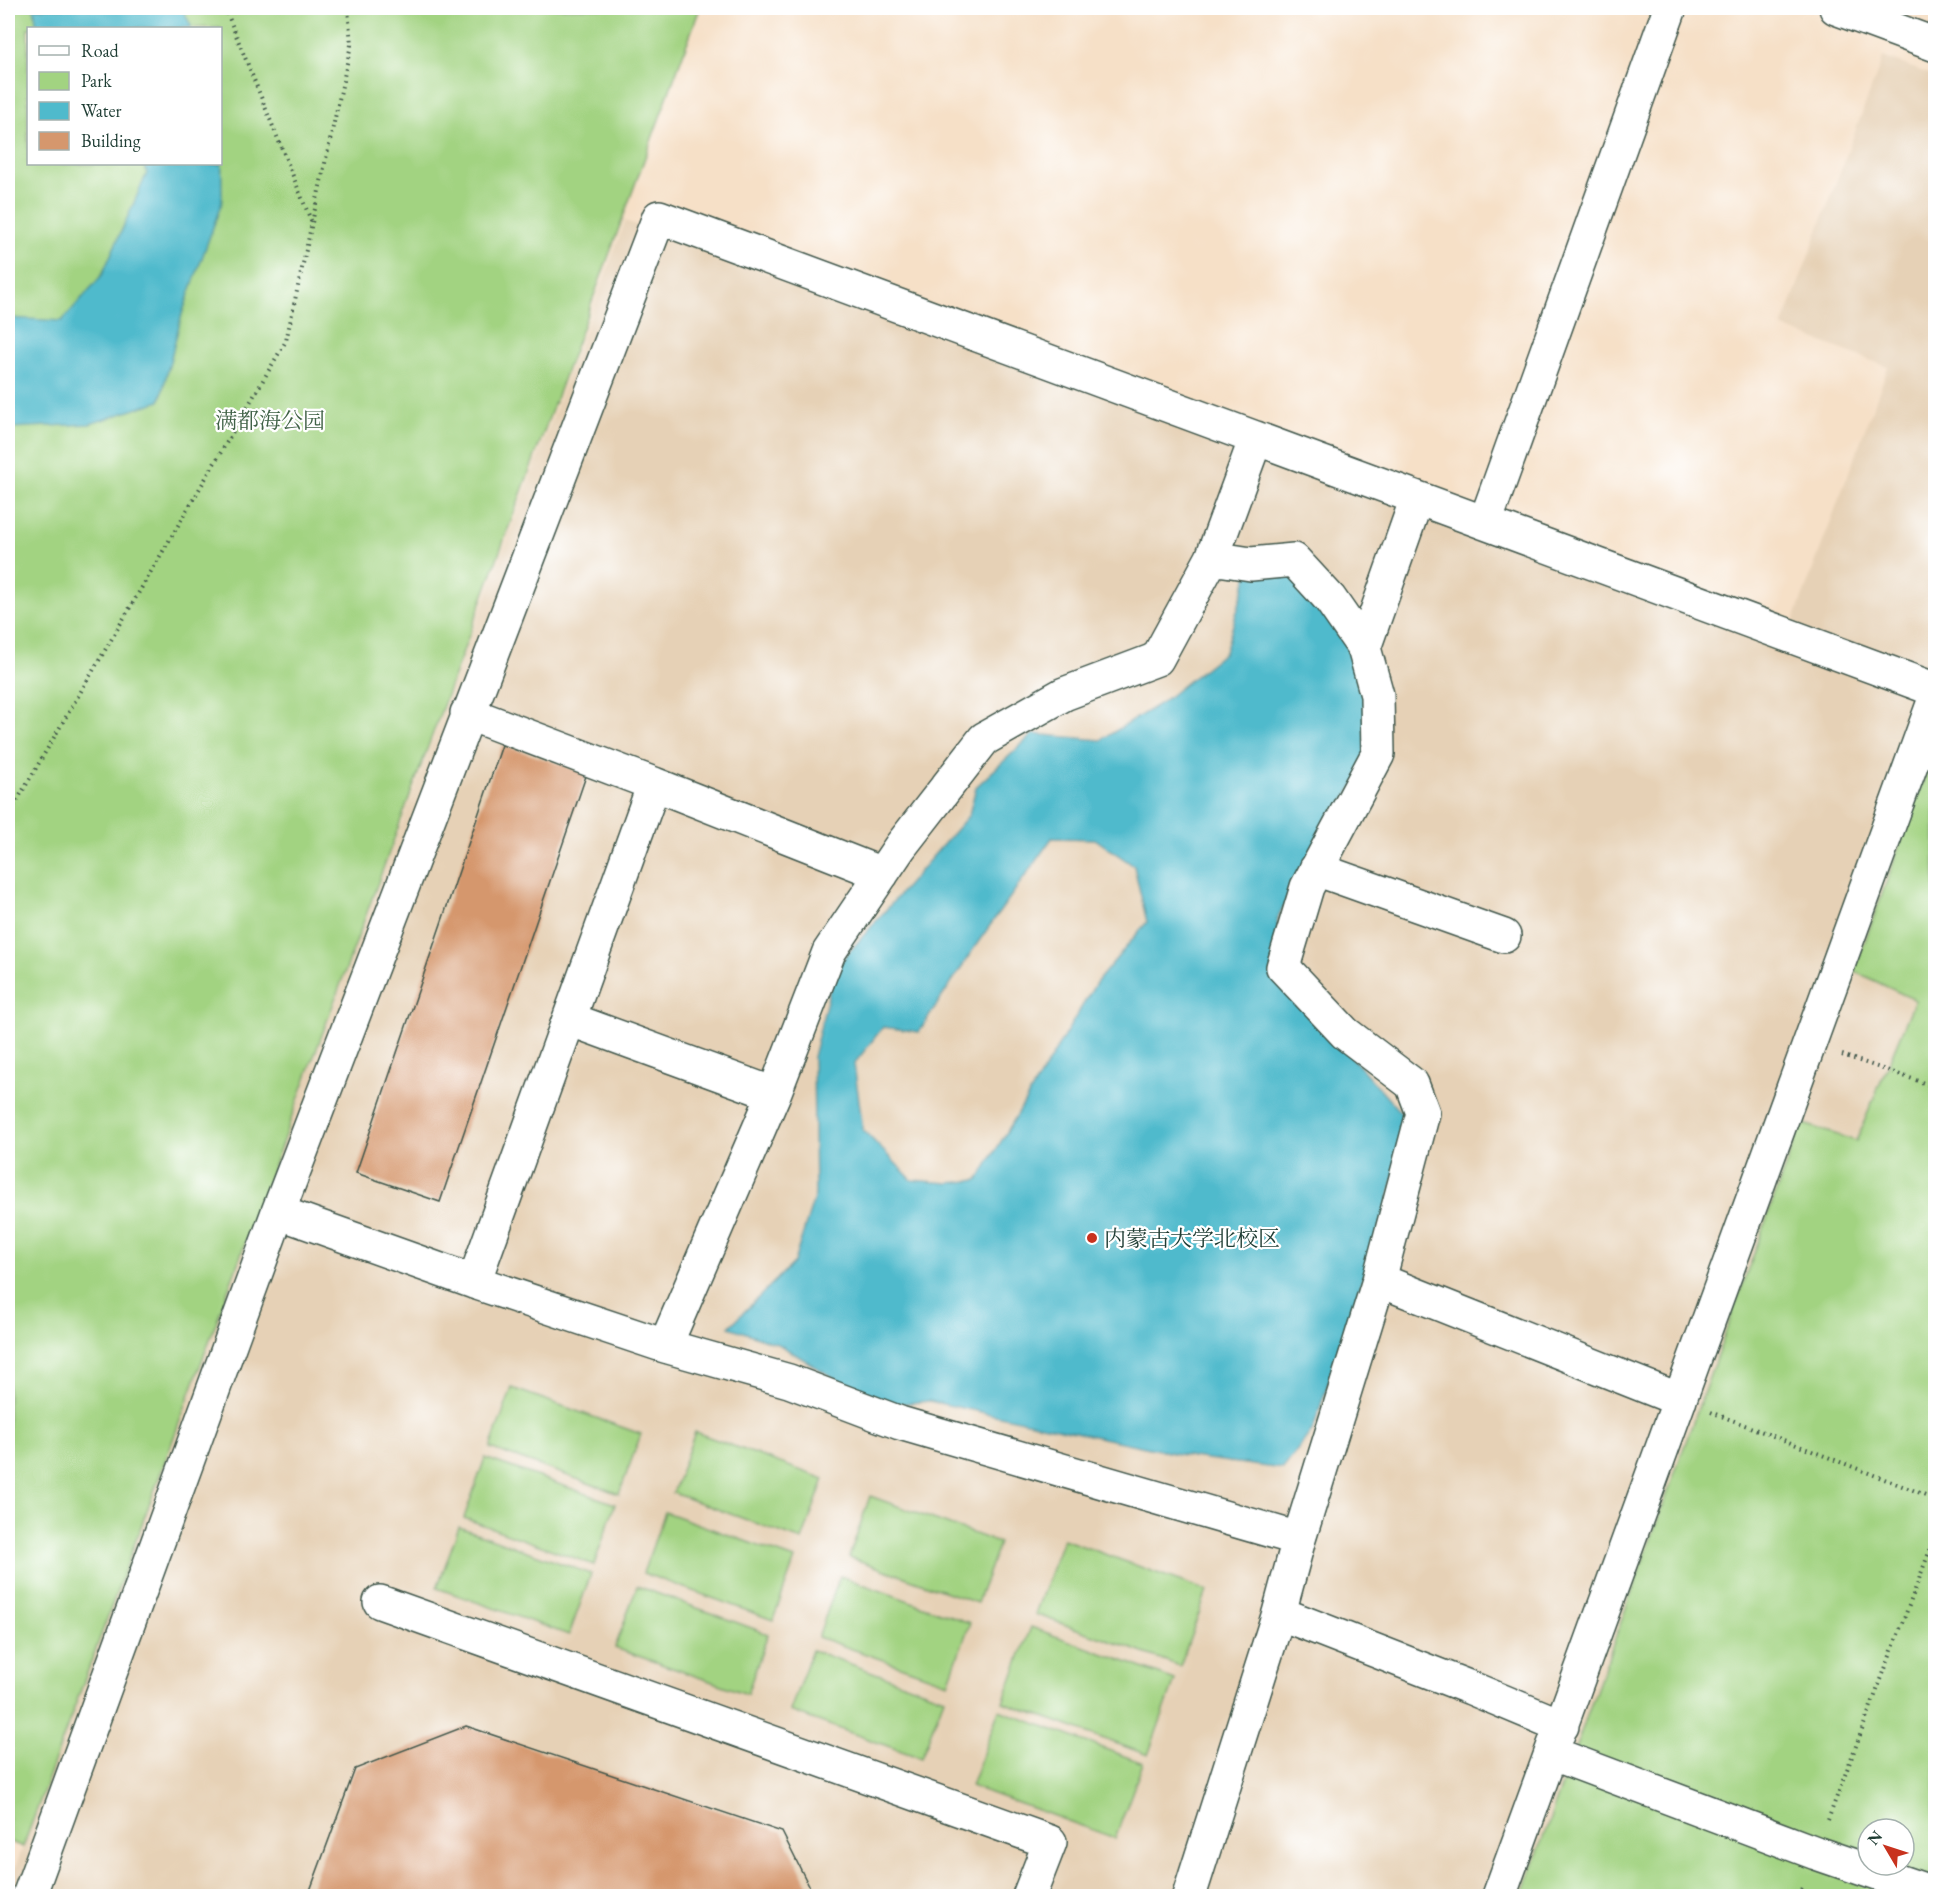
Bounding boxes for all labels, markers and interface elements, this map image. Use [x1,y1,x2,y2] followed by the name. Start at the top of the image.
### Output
[27,27,222,165] legend
[81,39,120,62] text: Road
[81,69,112,92] text: Park
[81,99,122,122] text: Water
[81,129,141,152] text: Building
[215,406,325,435] park label: 满都海公园
[1104,1224,1280,1253] place label: 内蒙古大学北校区
[1085,1231,1099,1245] marker: 内蒙古大学北校区
[1856,1817,1916,1877] north arrow
[1862,1826,1887,1850] text: N

